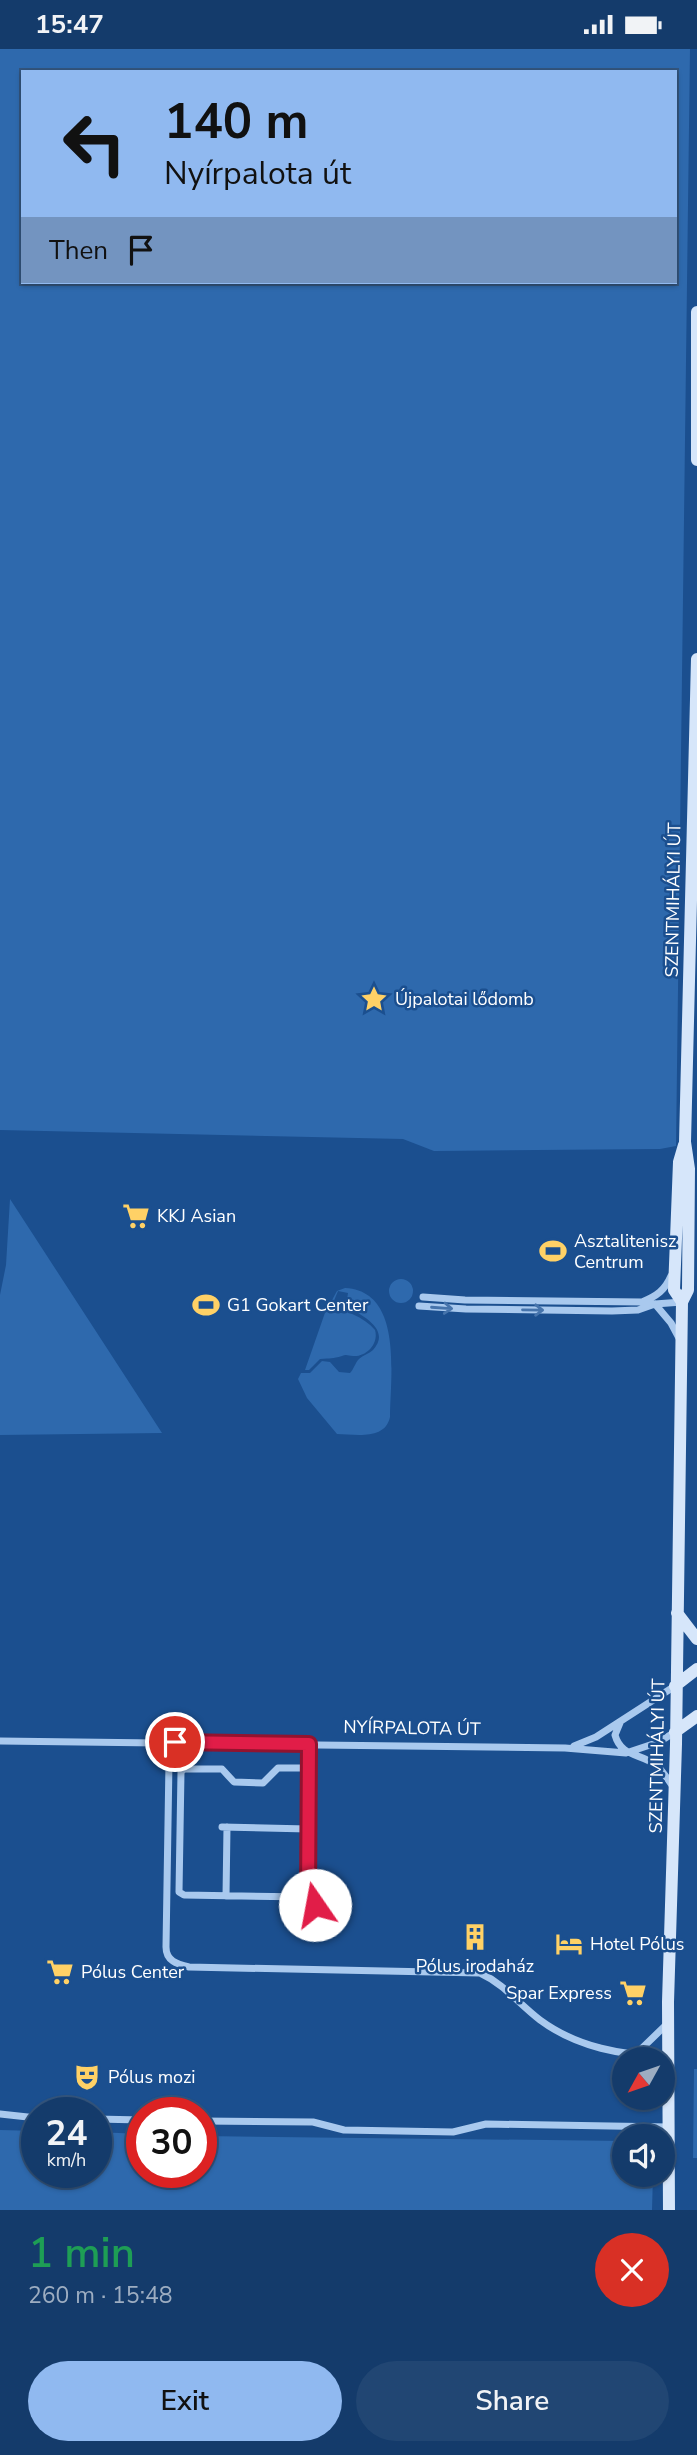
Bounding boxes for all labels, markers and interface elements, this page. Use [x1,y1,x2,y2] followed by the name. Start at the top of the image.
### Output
[35,7,104,42] text: 15:47
[164,88,308,155] text: 140 m
[49,98,140,189] icon: left
[164,152,351,195] text: Nyírpalota út
[122,231,160,269] icon: arrive
[49,233,108,268] text: Then
[660,822,686,978] street label: SZENTMIHÁLYI ÚT
[359,984,389,1014] place icon: Újpalotai lődomb
[395,987,534,1011] place label: Újpalotai lődomb
[121,1201,151,1231] supermarket icon: KKJ Asian
[157,1204,236,1228] place label: KKJ Asian
[574,1229,676,1274] place label: Asztalitenisz Centrum
[538,1236,568,1266] sports icon: Asztalitenisz Centrum
[191,1290,221,1320] sports icon: G1 Gokart Center
[227,1293,369,1317] place label: G1 Gokart Center
[430,1301,453,1314] one-way arrow
[521,1303,544,1317] one-way arrow
[644,1678,670,1834] street label: SZENTMIHÁLYI ÚT
[145,1712,205,1772] pin
[343,1715,481,1741] street label: NYÍRPALOTA ÚT
[156,1723,194,1761] icon: arrive
[278,1868,352,1942] position arrow
[460,1922,490,1952] building icon: Pólus irodaház
[554,1929,584,1959] hotel icon: Hotel Pólus
[590,1932,684,1956] place label: Hotel Pólus
[416,1954,534,1978] place label: Pólus irodaház
[45,1957,75,1987] supermarket icon: Pólus Center
[81,1960,185,1984] place label: Pólus Center
[618,1978,648,2008] supermarket icon: Spar Express
[506,1981,612,2005] place label: Spar Express
[612,2047,676,2111] north arrow
[612,2047,675,2187] map controls
[72,2062,102,2092] theatre icon: Pólus mozi
[108,2065,196,2089] place label: Pólus mozi
[126,2097,217,2188] speed limit sign: 30
[45,2110,88,2157] text: 24
[612,2124,675,2187] button: sound
[47,2148,86,2172] text: km/h
[28,2225,135,2282] text: 1 min
[595,2233,669,2307] button: close
[28,2280,173,2311] text: 260 m · 15:48
[28,2361,342,2441] button: Exit
[356,2361,669,2441] button: Share

